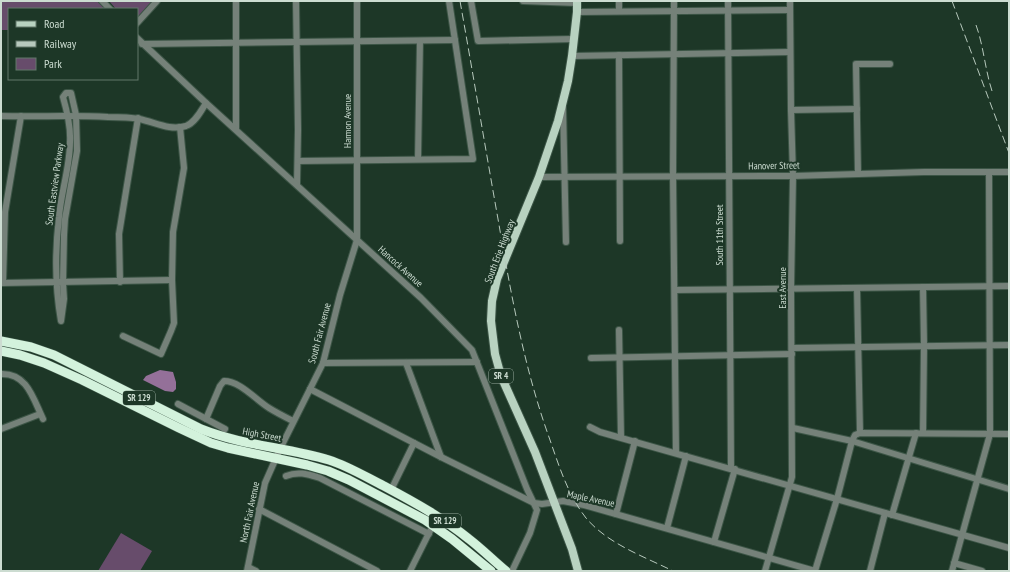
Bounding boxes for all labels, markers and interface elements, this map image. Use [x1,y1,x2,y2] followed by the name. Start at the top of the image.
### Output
[8,8,138,80] legend
[44,16,64,31] text: Road
[44,36,77,51] text: Railway
[44,56,62,71] text: Park
[341,94,354,148] street label: Harmon Avenue
[42,142,67,226] street label: South Eastview Parkway
[748,159,800,172] street label: Hanover Street
[713,204,726,266] street label: South 11th Street
[481,217,518,285] street label: South Erie Highway
[376,243,426,290] street label: Hancock Avenue
[776,267,789,309] street label: East Avenue
[305,301,334,365] street label: South Fair Avenue
[489,369,513,383] road number: SR 4
[123,391,155,405] road number: SR 129
[241,424,283,445] street label: High Street
[237,480,262,544] street label: North Fair Avenue
[566,487,616,510] street label: Maple Avenue
[429,514,461,528] road number: SR 129

